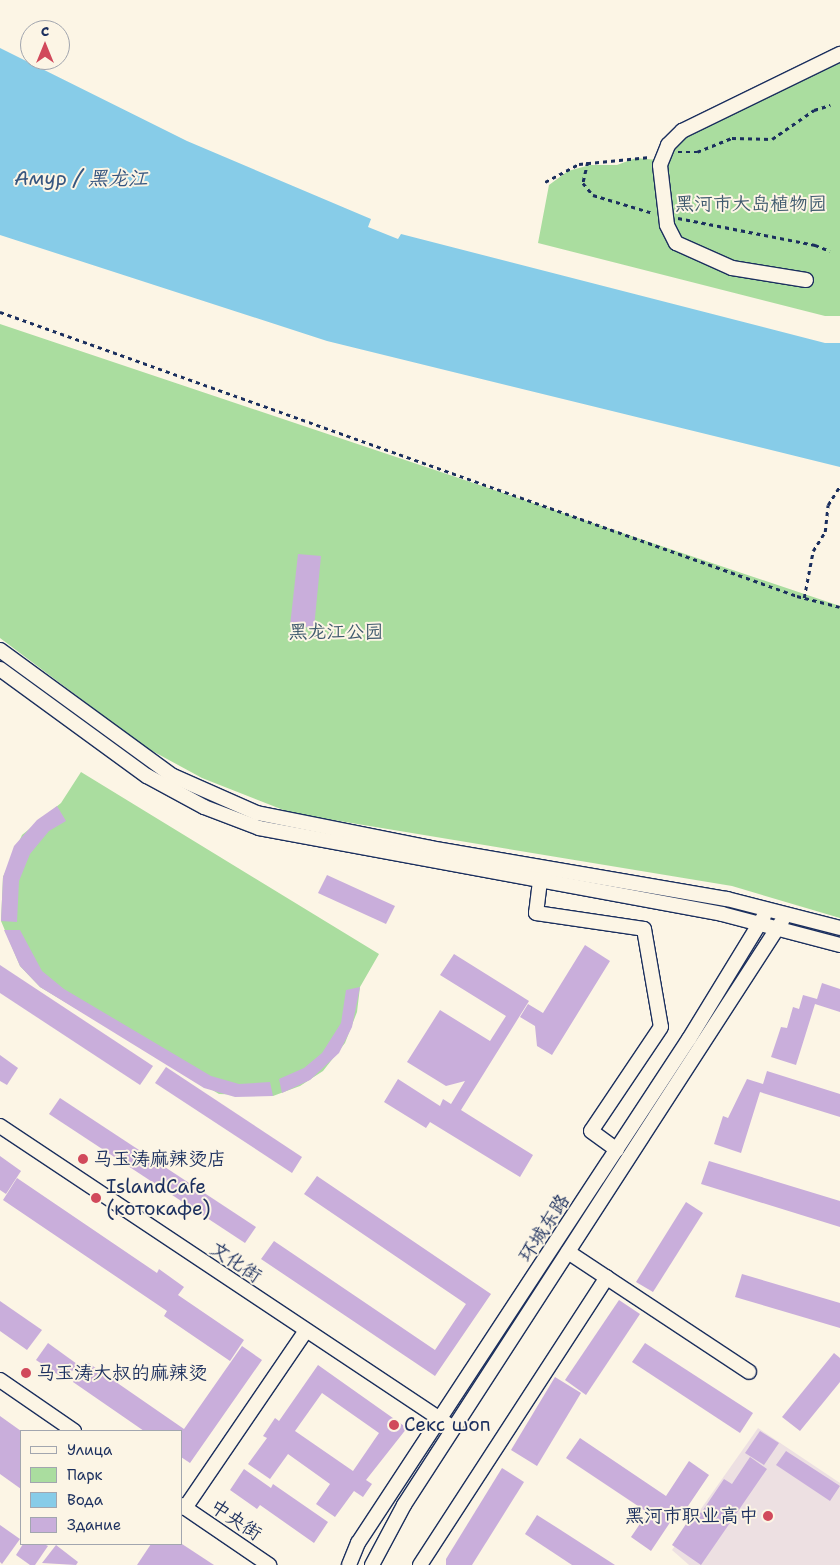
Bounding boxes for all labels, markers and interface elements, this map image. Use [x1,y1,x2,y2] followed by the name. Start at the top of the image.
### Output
[20,20,70,70] north arrow
[41,22,49,40] text: С
[14,166,148,190] water label: Амур / 黑龙江
[675,193,827,215] park label: 黑河市大岛植物园
[289,621,383,643] park label: 黑龙江公园
[93,1148,226,1170] place label: 马玉涛麻辣烫店
[77,1153,89,1165] marker: 马玉涛麻辣烫店
[106,1176,207,1220] place label: IslandCafe (котокафе)
[514,1190,574,1266] street label: 环城东路
[90,1192,102,1204] marker: IslandCafe (котокафе)
[206,1237,266,1287] street label: 文化街
[36,1362,207,1384] place label: 马玉涛大叔的麻辣烫
[20,1367,32,1379] marker: 马玉涛大叔的麻辣烫
[404,1414,491,1436] place label: Секс шоп
[388,1419,400,1431] marker: Секс шоп
[20,1430,182,1545] legend
[67,1440,112,1460] text: Улица
[67,1465,103,1485] text: Парк
[67,1490,103,1510] text: Вода
[206,1495,266,1545] street label: 中央街
[625,1505,758,1527] place label: 黑河市职业高中
[762,1510,774,1522] marker: 黑河市职业高中
[67,1515,121,1535] text: Здание

